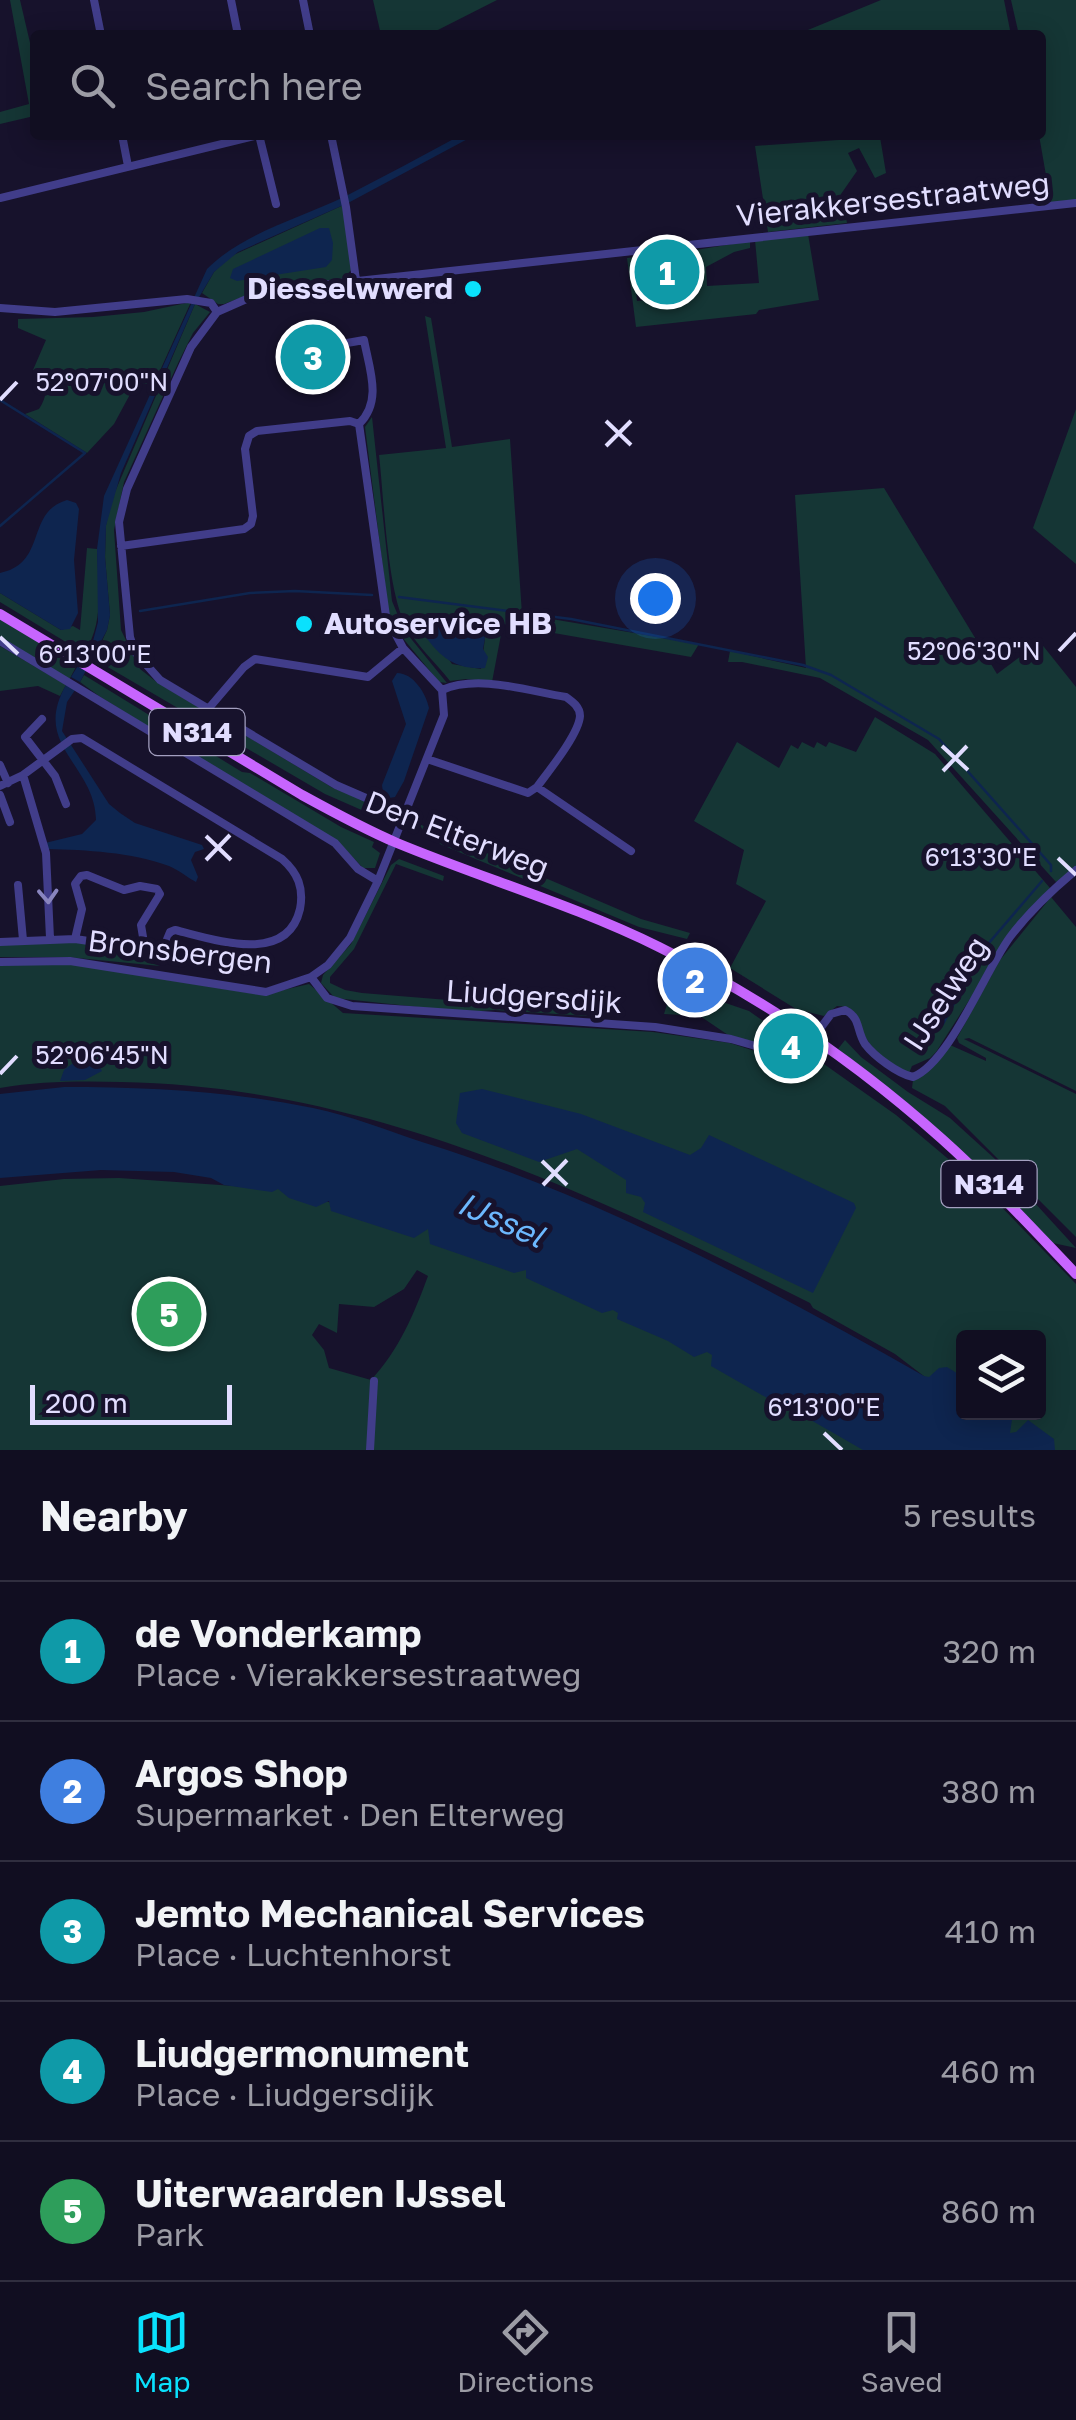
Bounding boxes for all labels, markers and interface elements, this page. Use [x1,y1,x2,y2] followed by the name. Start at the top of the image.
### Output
[30,30,1046,140] search box
[65,58,120,113] icon: search
[145,63,363,108] text: Search here
[735,165,1051,233] street label: Vierakkersestraatweg
[634,234,700,310] pin: 1
[247,270,453,306] place label: Diesselwwerd
[462,278,484,300] marker: Diesselwwerd
[280,320,346,394] pin: 3
[36,366,168,397] text: 52°07'00"N
[630,573,681,624] your location
[324,605,552,641] place label: Autoservice HB
[293,613,315,635] marker: Autoservice HB
[907,635,1041,666] text: 52°06'30"N
[38,638,152,669] text: 6°13'00"E
[150,709,244,755] road number: N314
[361,783,554,885] street label: Den Elterweg
[925,841,1037,872] text: 6°13'30"E
[37,888,58,904] one-way arrow
[86,922,274,980] street label: Bronsbergen
[895,930,995,1057] street label: IJselweg
[662,942,728,1018] pin: 2
[445,972,623,1020] street label: Liudgersdijk
[758,1008,824,1084] pin: 4
[35,1039,169,1070] text: 52°06'45"N
[942,1161,1036,1207] road number: N314
[452,1183,552,1256] water label: IJssel
[136,1276,202,1352] pin: 5
[956,1330,1046,1420] map controls
[956,1330,1046,1420] button: layers
[30,1380,232,1424] scale bar
[45,1386,128,1419] text: 200 m
[767,1391,881,1422] text: 6°13'00"E
[40,1490,188,1540] text: Nearby
[903,1496,1036,1534] text: 5 results
[135,1610,422,1655] text: de Vonderkamp
[64,1632,81,1670] text: 1
[943,1632,1036,1670] text: 320 m
[135,1655,582,1693] text: Place · Vierakkersestraatweg
[135,1750,348,1795] text: Argos Shop
[63,1772,82,1810] text: 2
[942,1772,1036,1810] text: 380 m
[135,1795,565,1833] text: Supermarket · Den Elterweg
[135,1890,645,1935] text: Jemto Mechanical Services
[63,1912,82,1950] text: 3
[945,1912,1036,1950] text: 410 m
[135,1935,452,1973] text: Place · Luchtenhorst
[135,2030,469,2075] text: Liudgermonument
[62,2052,83,2090] text: 4
[941,2052,1036,2090] text: 460 m
[135,2075,434,2113] text: Place · Liudgersdijk
[135,2170,506,2215] text: Uiterwaarden IJssel
[63,2192,82,2230] text: 5
[941,2192,1036,2230] text: 860 m
[135,2215,204,2253] text: Park
[133,2305,191,2398] tab: Map
[457,2305,594,2398] tab: Directions
[861,2305,943,2398] tab: Saved

